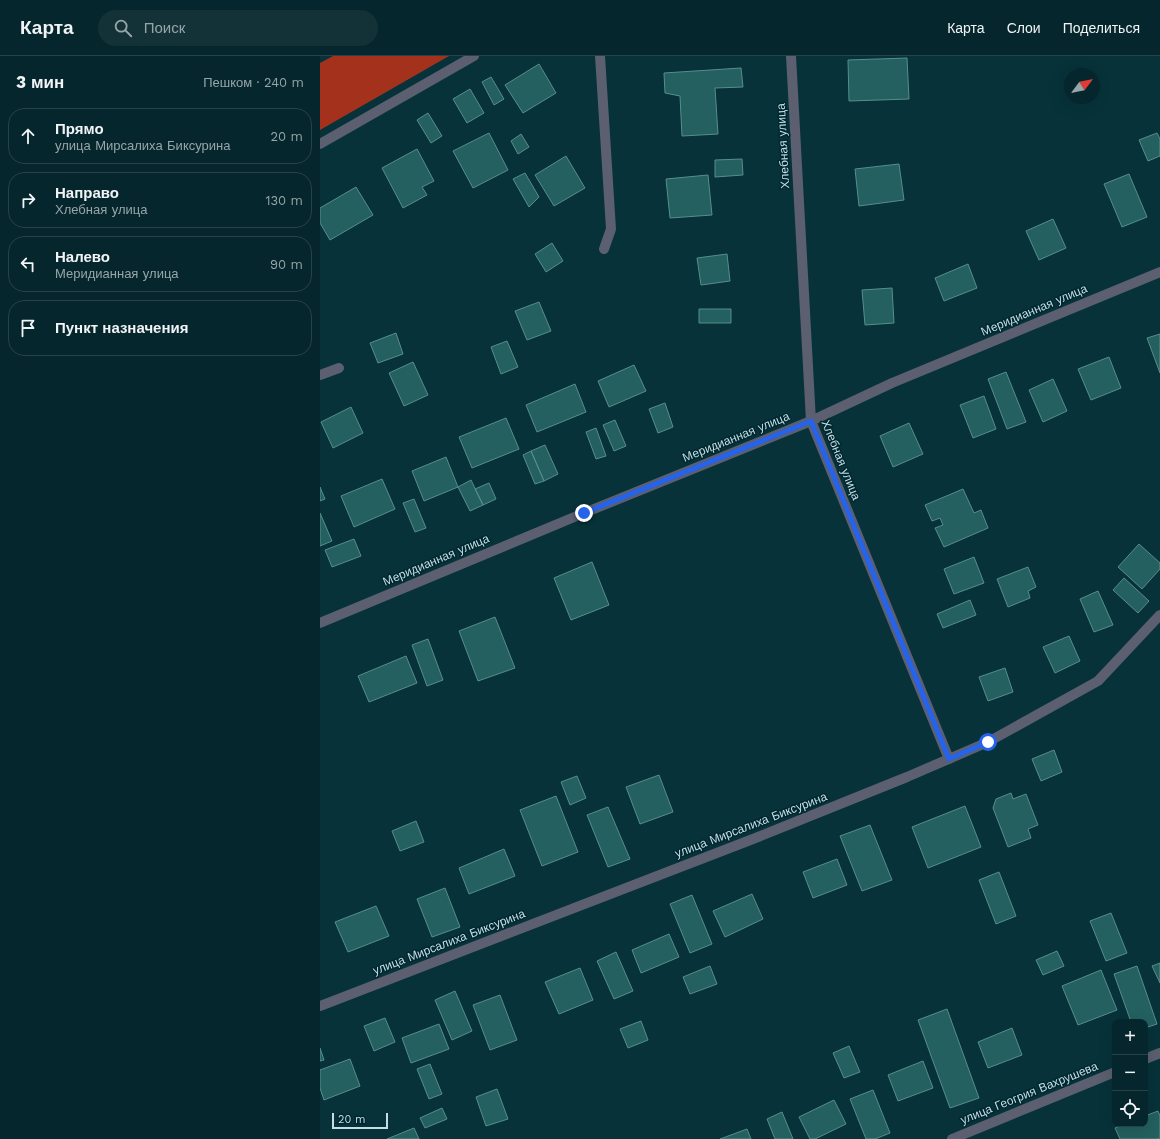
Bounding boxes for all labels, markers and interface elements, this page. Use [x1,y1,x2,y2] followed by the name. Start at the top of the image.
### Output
[98,10,378,46] search box
[20,16,74,39] text: Карта
[112,17,134,39] icon: search
[144,19,185,37] text: Поиск
[947,20,985,36] text: Карта
[1007,20,1041,36] text: Слои
[1063,20,1140,36] text: Поделиться
[1064,68,1100,104] north arrow
[16,72,64,92] text: 3 мин
[203,75,304,90] text: Пешком · 240 m
[774,103,792,189] street label: Хлебная улица
[55,120,104,138] text: Прямо
[17,125,39,147] icon: ahead
[271,129,303,144] text: 20 m
[55,138,230,153] text: улица Мирсалиха Биксурина
[55,184,119,202] text: Направо
[17,189,39,211] icon: right
[265,193,303,208] text: 130 m
[55,202,147,217] text: Хлебная улица
[55,248,110,266] text: Налево
[17,253,39,275] icon: left
[270,257,303,272] text: 90 m
[55,266,179,281] text: Меридианная улица
[979,281,1090,339] street label: Меридианная улица
[17,317,39,339] icon: arrive
[55,319,188,337] text: Пункт назначения
[680,409,792,465] street label: Меридианная улица
[819,418,864,502] street label: Хлебная улица
[575,504,593,522] route end
[381,531,492,589] street label: Меридианная улица
[979,733,997,751] route start
[673,789,829,861] street label: улица Мирсалиха Биксурина
[371,906,527,978] street label: улица Мирсалиха Биксурина
[1112,1019,1148,1127] map controls
[1112,1019,1148,1055] button: +
[1112,1055,1148,1091] button: −
[958,1059,1100,1127] street label: улица Геогрия Вахрушева
[1112,1091,1148,1127] button: locate
[332,1111,388,1130] scale bar
[338,1113,366,1126] text: 20 m

